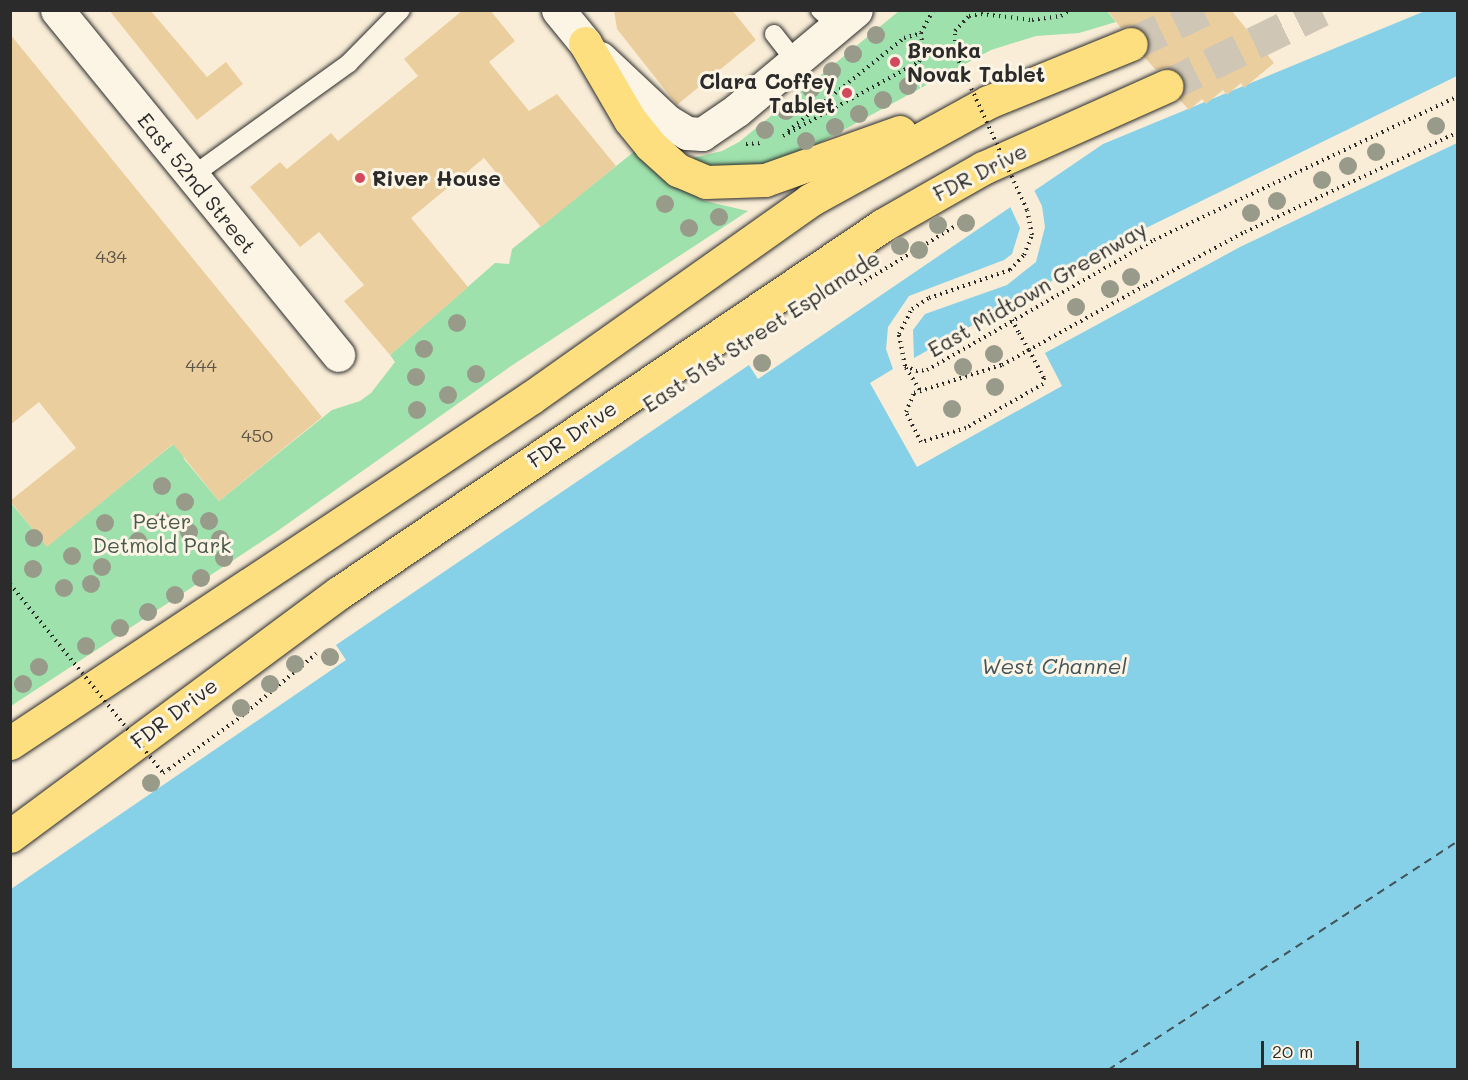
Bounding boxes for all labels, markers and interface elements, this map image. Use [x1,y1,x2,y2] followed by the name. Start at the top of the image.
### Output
[907,37,1045,87] place label: Bronka Novak Tablet
[888,55,902,69] marker: Bronka Novak Tablet
[699,68,835,118] place label: Clara Coffey Tablet
[840,86,854,100] marker: Clara Coffey Tablet
[133,108,261,258] street label: East 52nd Street
[929,138,1031,206] street label: FDR Drive
[372,165,501,191] place label: River House
[353,171,367,185] marker: River House
[923,216,1151,362] street label: East Midtown Greenway
[95,245,127,267] house number: 434
[638,245,884,417] street label: East 51st Street Esplanade
[185,354,217,376] house number: 444
[523,395,621,473] street label: FDR Drive
[241,424,273,446] house number: 450
[93,508,231,558] park label: Peter Detmold Park
[981,653,1127,679] water label: West Channel
[126,672,222,754] street label: FDR Drive
[1264,1029,1362,1067] scale bar
[1272,1039,1313,1063] text: 20 m

